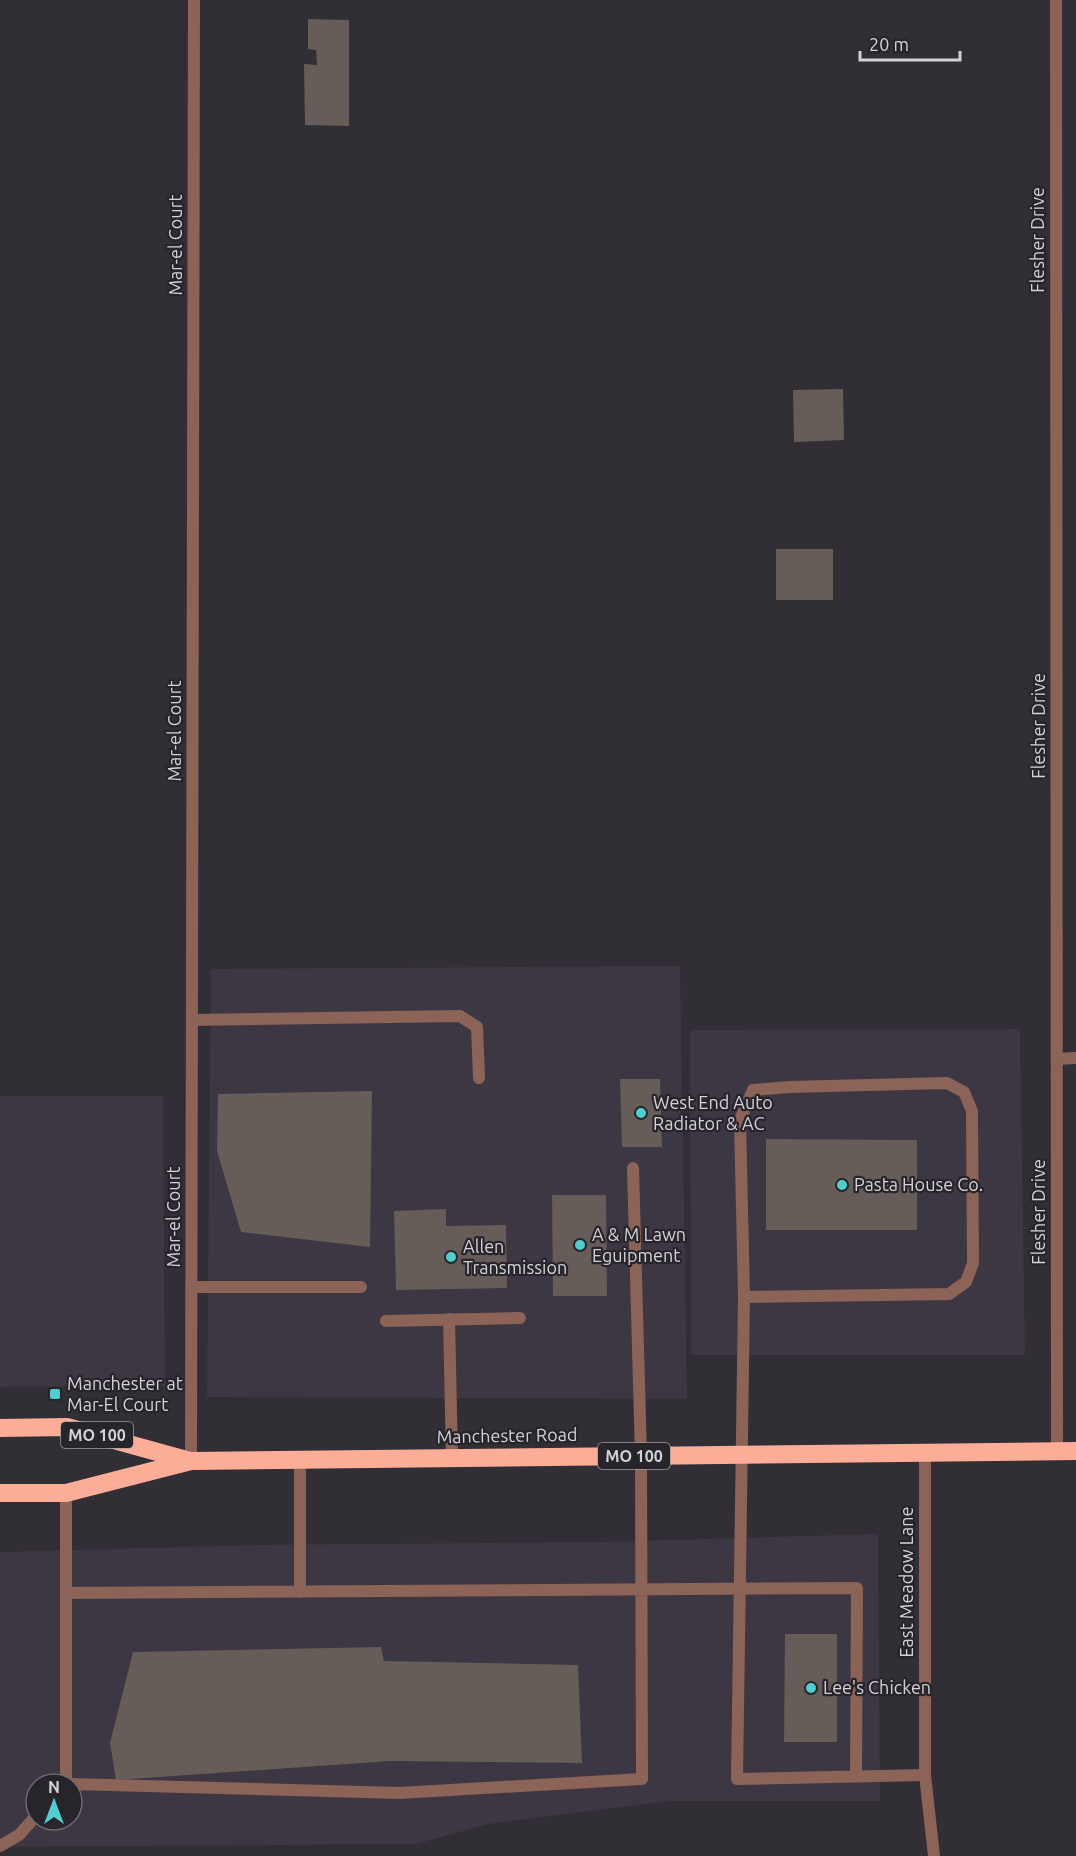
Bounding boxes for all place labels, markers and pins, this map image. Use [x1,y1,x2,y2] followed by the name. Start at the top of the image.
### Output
[653,1092,773,1133] place label: West End Auto Radiator & AC
[634,1106,648,1120] marker: West End Auto Radiator & AC
[854,1174,983,1194] place label: Pasta House Co.
[835,1178,849,1192] marker: Pasta House Co.
[592,1224,686,1265] place label: A & M Lawn Eguipment
[463,1236,567,1277] place label: Allen Transmission
[573,1238,587,1252] marker: A & M Lawn Eguipment
[444,1250,458,1264] marker: Allen Transmission
[67,1373,183,1414] place label: Manchester at Mar-El Court
[48,1387,62,1401] marker: Manchester at Mar-El Court
[823,1677,931,1697] place label: Lee's Chicken
[804,1681,818,1695] marker: Lee's Chicken

